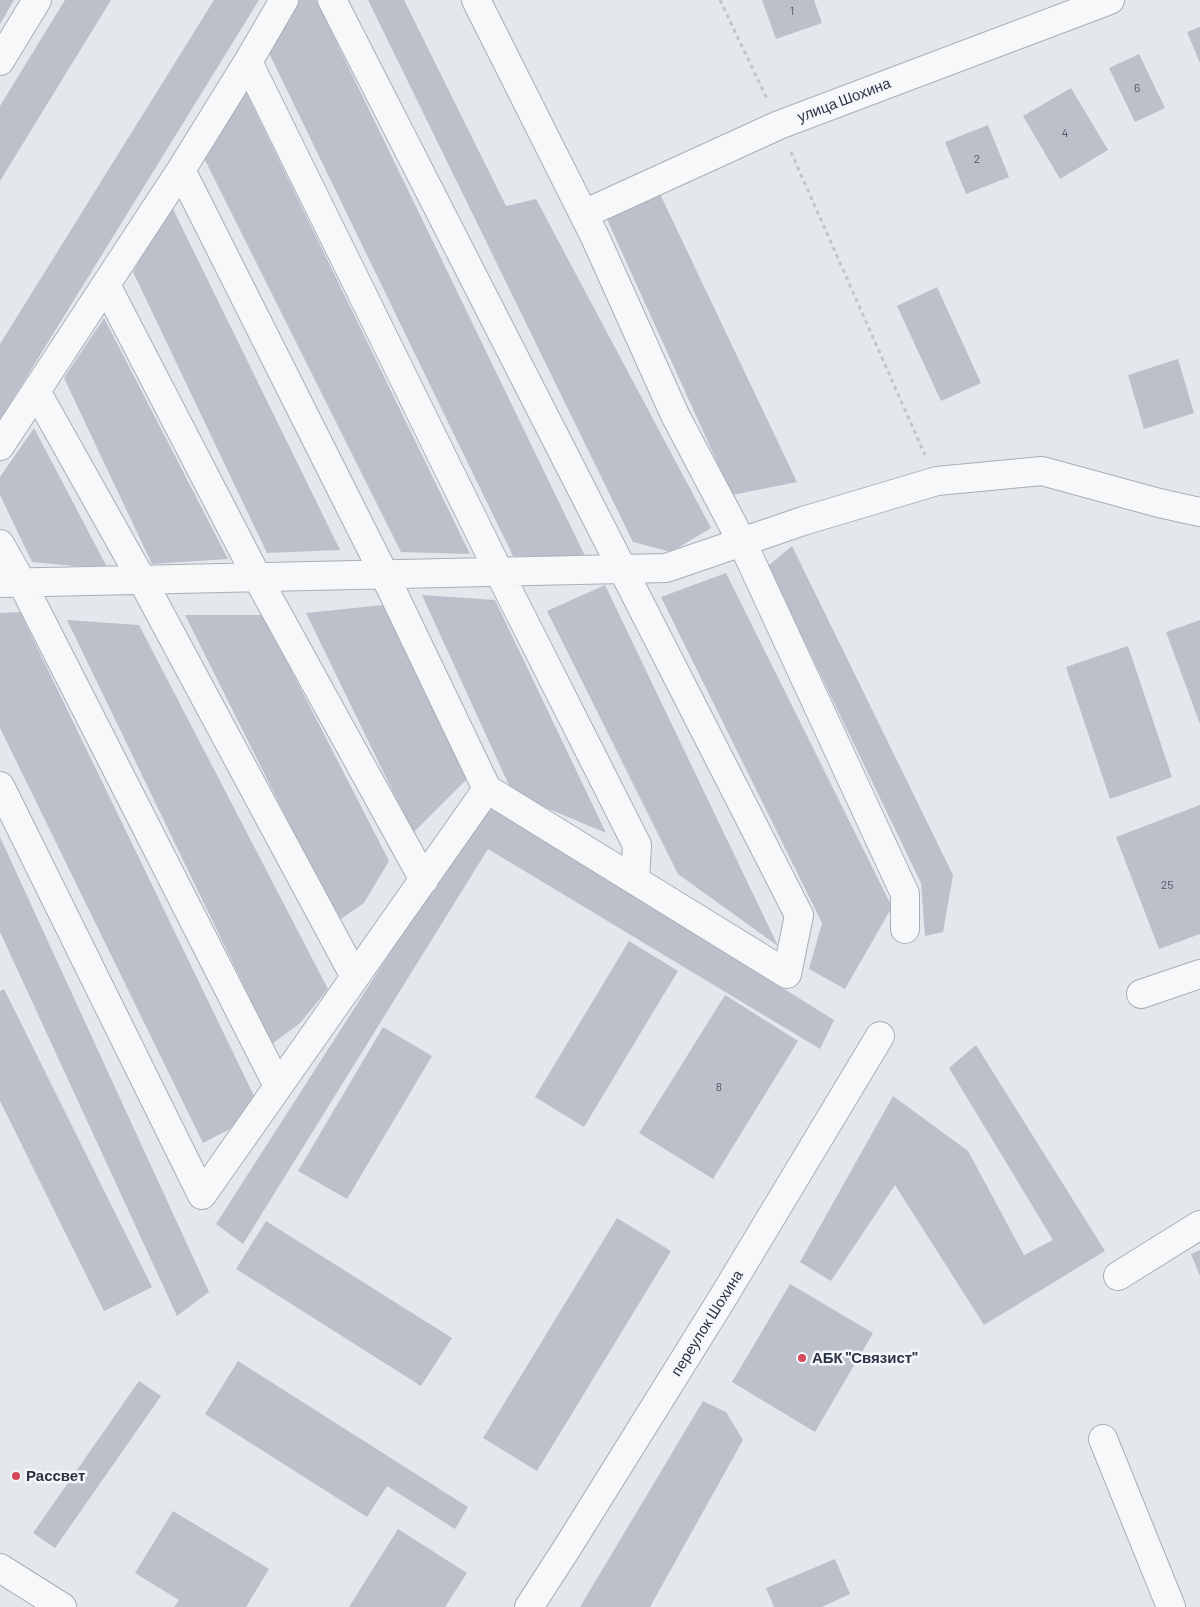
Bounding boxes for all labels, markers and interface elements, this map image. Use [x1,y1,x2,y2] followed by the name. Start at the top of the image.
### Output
[790,4,794,18] house number: 1
[795,74,893,126] street label: улица Шохина
[1134,81,1140,95] house number: 6
[1062,126,1068,140] house number: 4
[974,152,980,166] house number: 2
[1161,878,1173,892] house number: 25
[716,1080,722,1094] house number: 8
[667,1267,747,1379] street label: переулок Шохина
[812,1349,918,1367] place label: АБК "Связист"
[796,1352,808,1364] marker: АБК "Связист"
[26,1467,85,1485] place label: Рассвет
[10,1470,22,1482] marker: Рассвет

